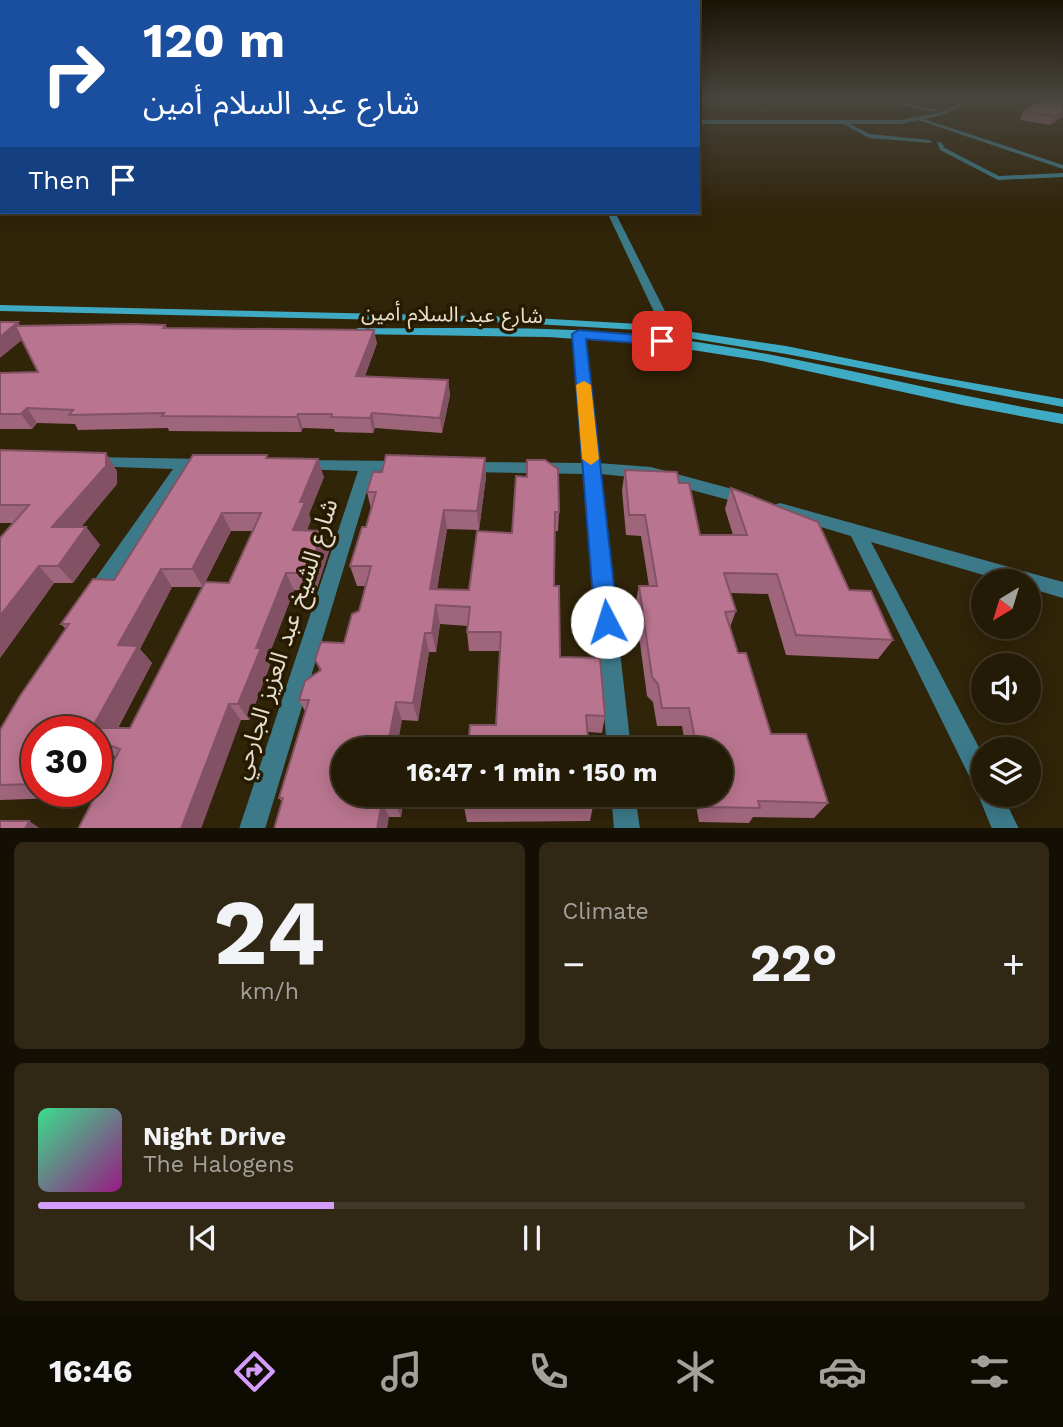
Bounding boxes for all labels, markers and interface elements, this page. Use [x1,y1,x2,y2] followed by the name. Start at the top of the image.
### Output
[143,11,285,69] text: 120 m
[28,28,119,119] icon: right
[143,84,420,122] text: شارع عبد السلام أمين
[104,161,142,199] icon: arrive
[28,165,90,195] text: Then
[361,300,543,332] street label: شارع عبد السلام أمين
[632,311,692,371] pin
[643,322,681,360] icon: arrive
[226,495,348,784] street label: شارع الشيخ عبد العزيز الجارحي
[971,569,1041,639] north arrow
[971,569,1041,807] map controls
[570,585,644,659] position arrow
[971,653,1041,723] button: sound
[21,716,112,807] speed limit sign: 30
[971,737,1041,807] button: layers
[406,757,658,787] text: 16:47 · 1 min · 150 m
[213,879,325,986] text: 24
[563,898,649,925] text: Climate
[750,933,838,994] text: 22°
[563,942,585,986] text: −
[1002,942,1025,986] text: +
[240,978,299,1005] text: km/h
[143,1121,286,1151] text: Night Drive
[143,1151,294,1178] text: The Halogens
[184,1219,222,1257] icon: previous
[513,1219,551,1257] icon: pause
[842,1219,880,1257] icon: next
[230,1347,279,1396] icon: directions
[377,1347,426,1396] icon: music
[524,1347,573,1396] icon: phone
[671,1347,720,1396] icon: climate
[818,1347,867,1396] icon: car
[965,1347,1014,1396] icon: filters
[49,1352,133,1390] text: 16:46

